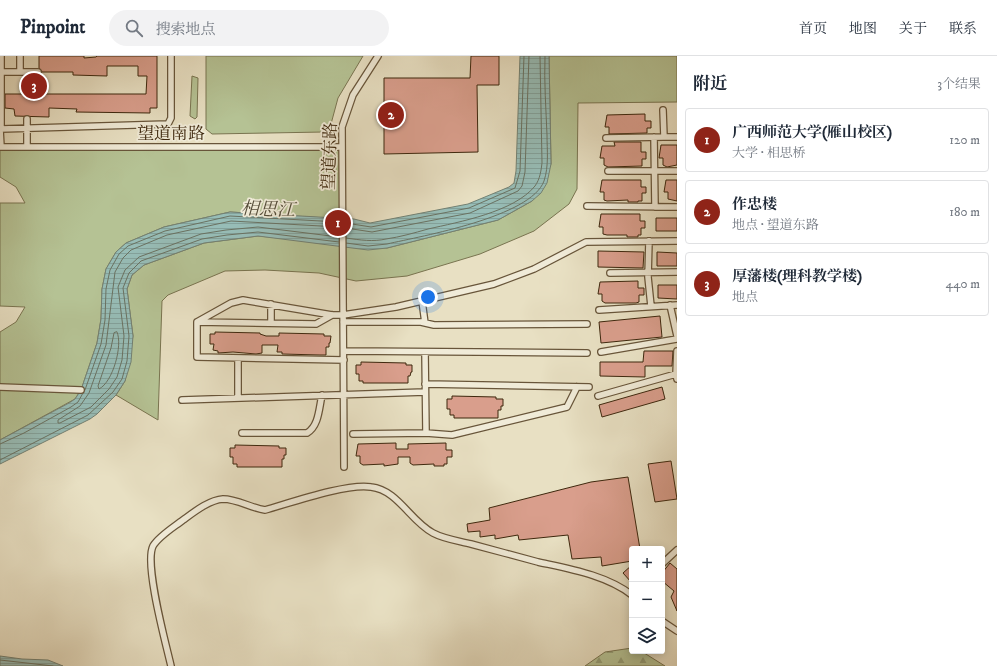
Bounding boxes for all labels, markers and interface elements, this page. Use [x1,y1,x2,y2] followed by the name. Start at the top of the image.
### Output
[109,10,389,46] search box
[20,16,85,39] text: Pinpoint
[123,17,145,39] icon: search
[155,20,215,39] text: 搜索地点
[799,20,827,38] text: 首页
[849,20,877,38] text: 地图
[899,20,927,38] text: 关于
[949,20,977,38] text: 联系
[21,71,47,101] pin: 3
[693,73,727,95] text: 附近
[937,76,981,92] text: 3个结果
[378,100,404,130] pin: 2
[318,122,342,190] street label: 望道东路
[137,123,205,145] street label: 望道南路
[732,123,892,142] text: 广西师范大学(雁山校区)
[705,132,709,148] text: 1
[949,132,980,148] text: 120 m
[732,145,806,161] text: 大学 · 相思桥
[732,195,777,214] text: 作忠楼
[241,198,298,222] water label: 相思江
[704,204,710,220] text: 2
[949,204,980,220] text: 180 m
[325,208,351,238] pin: 1
[732,217,819,233] text: 地点 · 望道东路
[732,267,862,286] text: 厚藩楼(理科教学楼)
[705,276,709,292] text: 3
[945,276,980,292] text: 440 m
[418,287,438,307] your location
[732,289,758,305] text: 地点
[629,546,665,654] map controls
[629,546,665,582] button: +
[629,582,665,618] button: −
[629,618,665,654] button: layers

